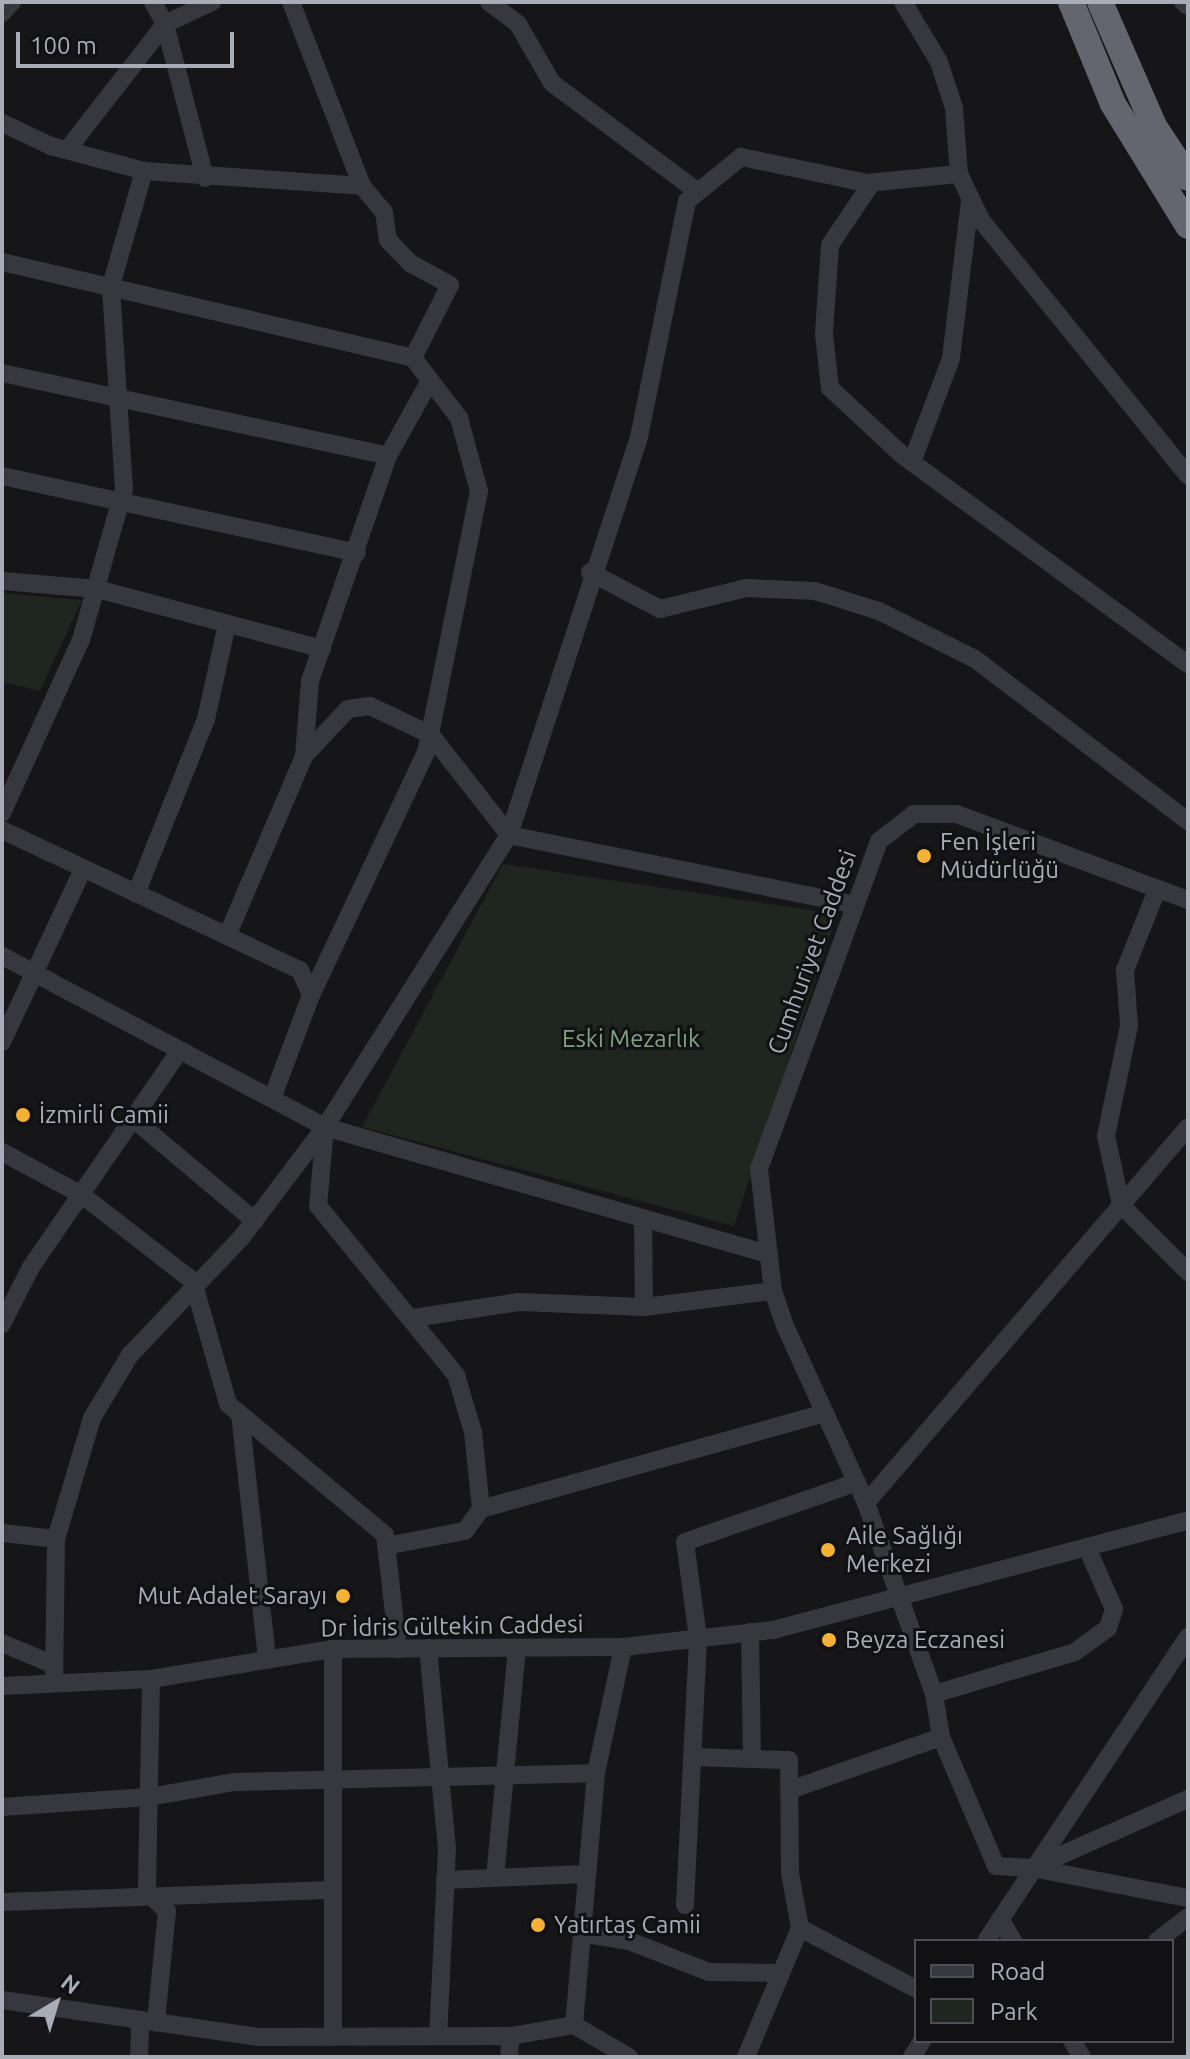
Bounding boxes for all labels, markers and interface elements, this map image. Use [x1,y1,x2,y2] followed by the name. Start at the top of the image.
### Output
[20,16,238,66] scale bar
[30,32,97,59] text: 100 m
[940,828,1059,884] place label: Fen İşleri Müdürlüğü
[762,846,862,1058] street label: Cumhuriyet Caddesi
[915,847,933,865] marker: Fen İşleri Müdürlüğü
[562,1025,700,1053] park label: Eski Mezarlık
[39,1101,169,1129] place label: İzmirli Camii
[14,1106,32,1124] marker: İzmirli Camii
[846,1522,963,1578] place label: Aile Sağlığı Merkezi
[817,1539,839,1561] marker: Aile Sağlığı Merkezi
[137,1582,327,1610] place label: Mut Adalet Sarayı
[334,1587,352,1605] marker: Mut Adalet Sarayı
[320,1609,584,1643] street label: Dr İdris Gültekin Caddesi
[845,1626,1005,1654] place label: Beyza Eczanesi
[820,1631,838,1649] marker: Beyza Eczanesi
[554,1911,701,1939] place label: Yatırtaş Camii
[529,1916,547,1934] marker: Yatırtaş Camii
[914,1939,1174,2043] legend
[990,1958,1045,1985] text: Road
[16,1963,96,2043] north arrow
[57,1969,85,1999] text: N
[990,1998,1038,2025] text: Park

